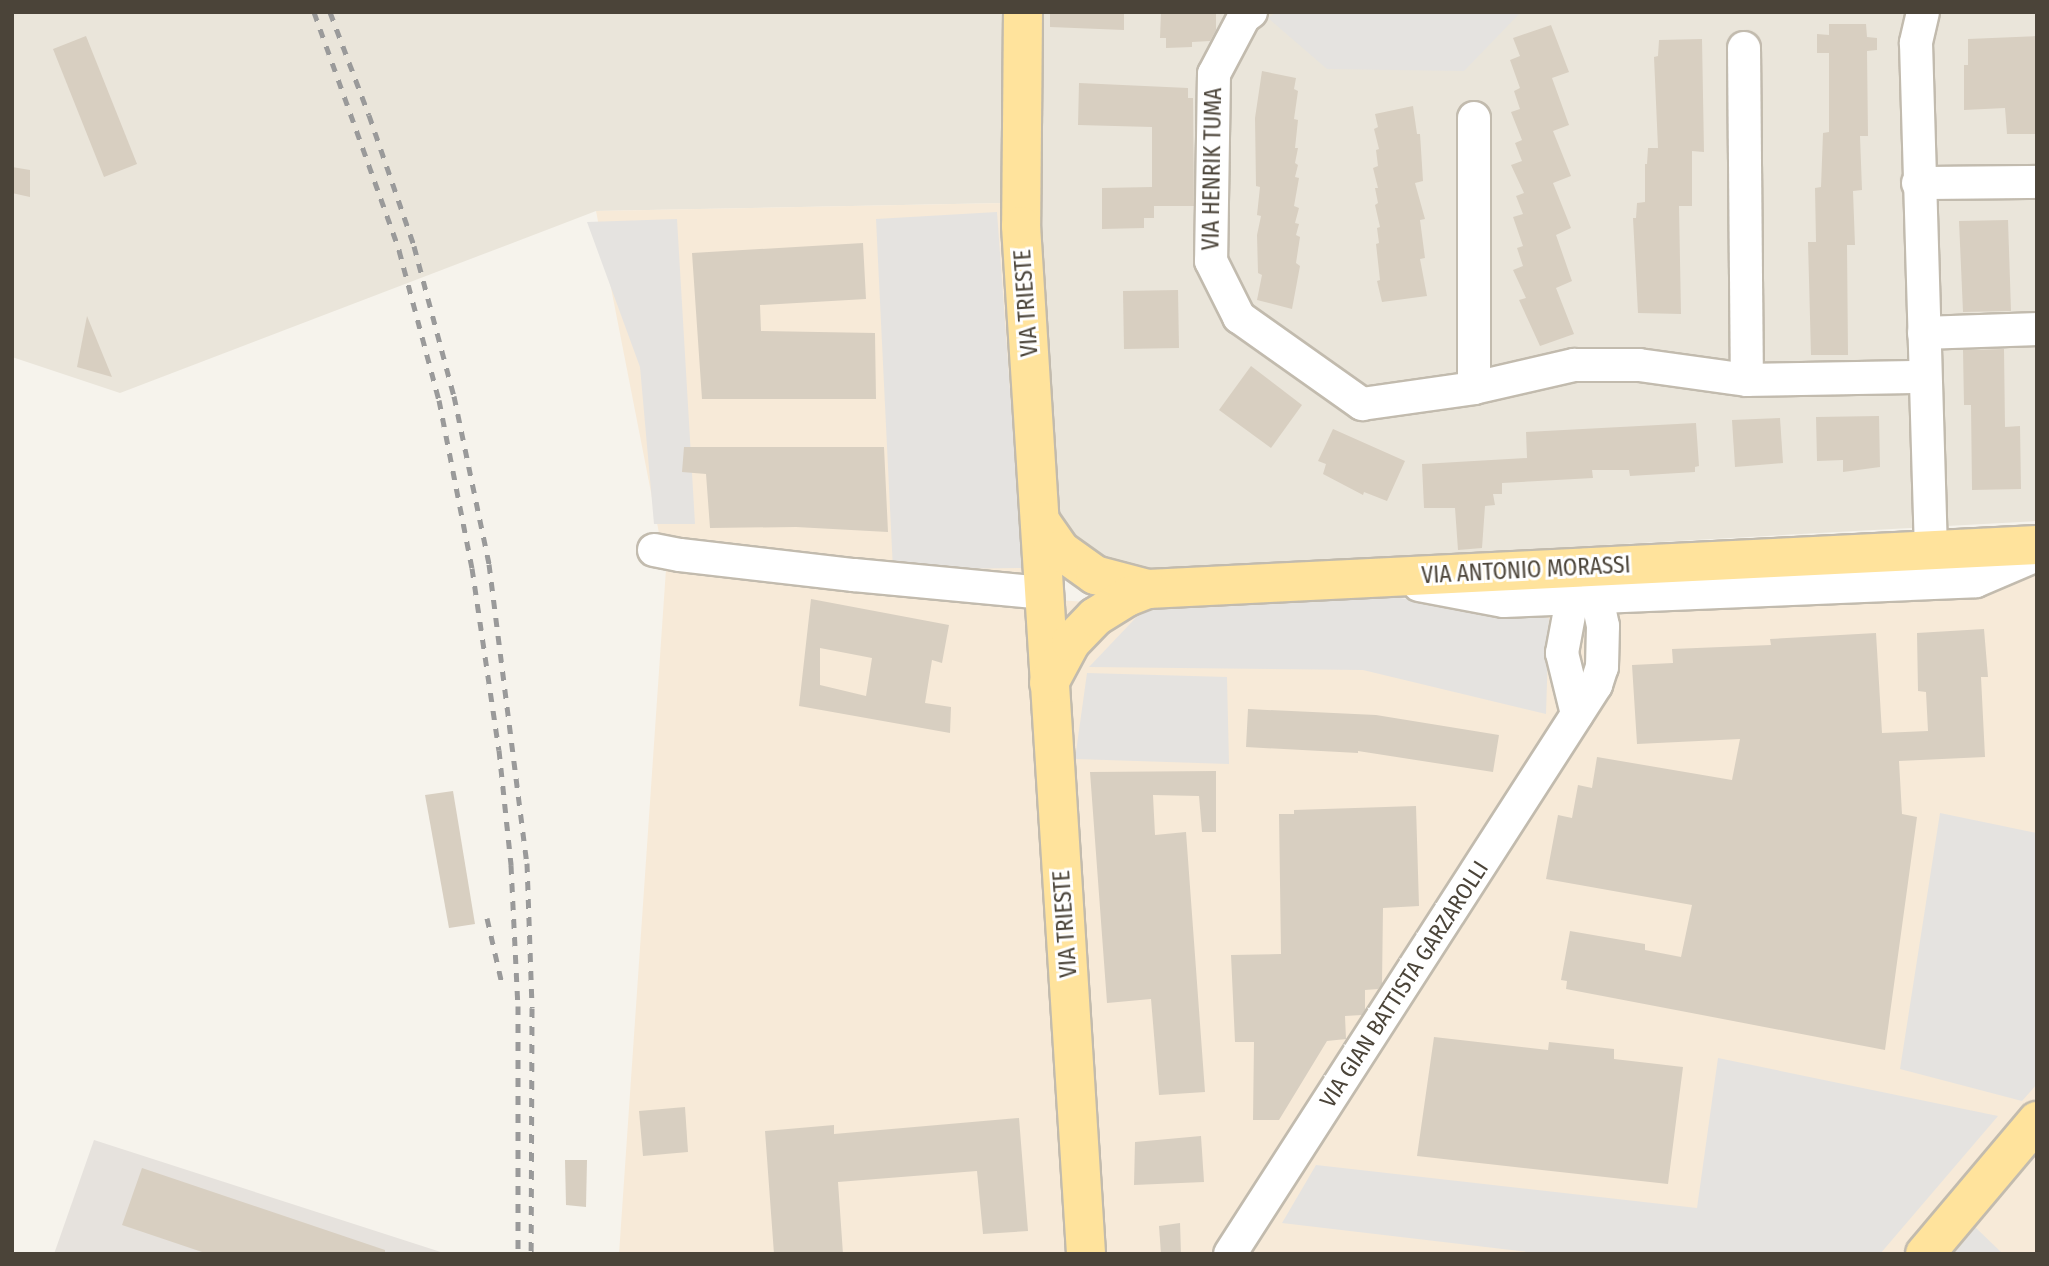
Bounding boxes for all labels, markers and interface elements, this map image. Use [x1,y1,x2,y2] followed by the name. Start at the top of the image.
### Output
[1197,87,1227,251] street label: VIA HENRIK TUMA
[1008,248,1044,358] street label: VIA TRIESTE
[1421,551,1631,589] street label: VIA ANTONIO MORASSI
[1314,856,1494,1112] street label: VIA GIAN BATTISTA GARZAROLLI
[1047,869,1083,979] street label: VIA TRIESTE

